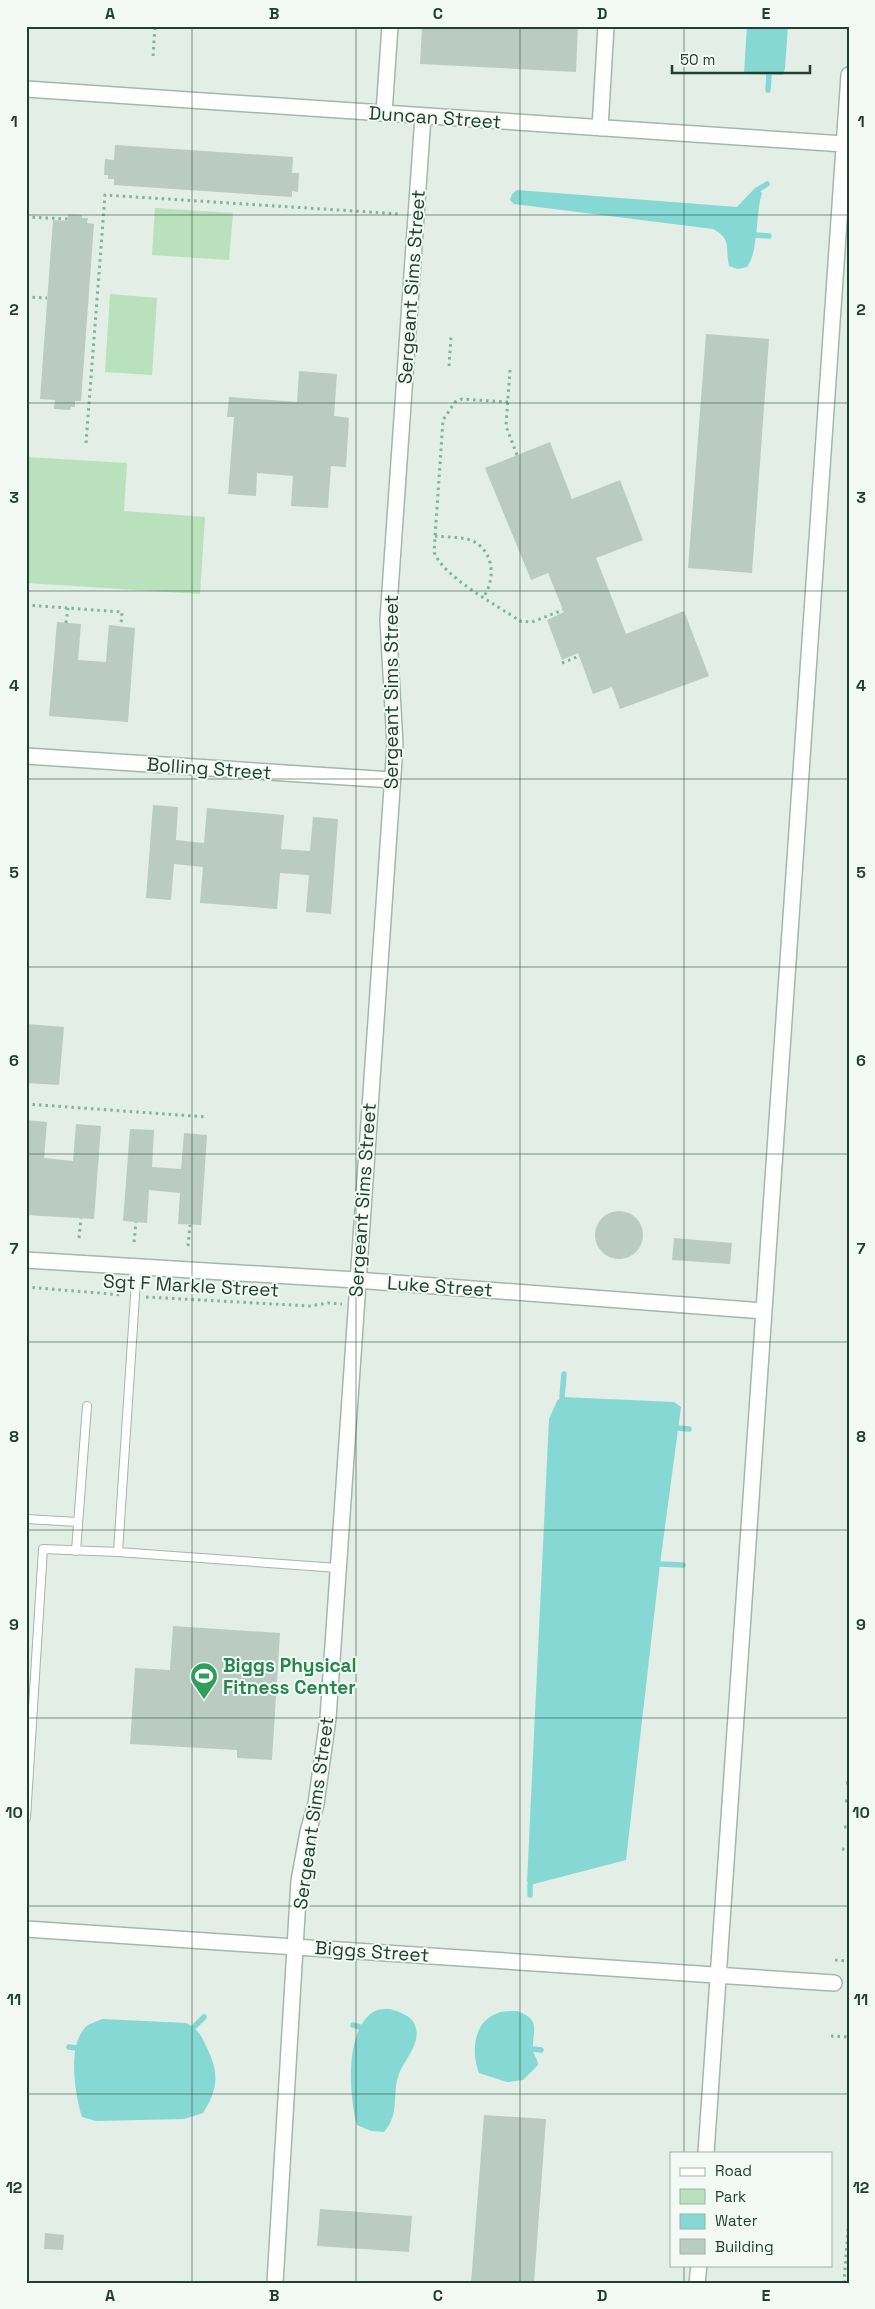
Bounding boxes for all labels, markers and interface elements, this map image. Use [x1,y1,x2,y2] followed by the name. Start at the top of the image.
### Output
[105,3,115,24] text: A
[269,3,279,24] text: B
[433,3,443,24] text: C
[597,3,607,24] text: D
[762,3,771,24] text: E
[672,42,810,74] scale bar
[680,50,715,69] text: 50 m
[368,100,502,135] street label: Duncan Street
[10,111,18,132] text: 1
[857,111,865,132] text: 1
[392,189,431,385] street label: Sergeant Sims Street
[9,299,19,320] text: 2
[856,299,866,320] text: 2
[9,487,19,508] text: 3
[856,487,866,508] text: 3
[379,595,404,789] street label: Sergeant Sims Street
[9,675,19,696] text: 4
[856,675,866,696] text: 4
[146,752,272,785] street label: Bolling Street
[9,862,19,883] text: 5
[856,862,866,883] text: 5
[9,1050,19,1071] text: 6
[856,1050,866,1071] text: 6
[343,1102,382,1298] street label: Sergeant Sims Street
[10,1238,19,1259] text: 7
[857,1238,866,1259] text: 7
[102,1268,280,1303] street label: Sgt F Markle Street
[386,1270,494,1303] street label: Luke Street
[9,1426,19,1447] text: 8
[856,1426,866,1447] text: 8
[9,1614,19,1635] text: 9
[856,1614,866,1635] text: 9
[223,1653,357,1700] place label: Biggs Physical Fitness Center
[189,1661,219,1700] sports icon: Biggs Physical Fitness Center
[288,1715,339,1911] street label: Sergeant Sims Street
[5,1802,23,1823] text: 10
[852,1802,870,1823] text: 10
[314,1935,430,1968] street label: Biggs Street
[7,1989,21,2010] text: 11
[854,1989,868,2010] text: 11
[670,2152,832,2266] legend
[715,2161,752,2180] text: Road
[6,2177,22,2198] text: 12
[853,2177,869,2198] text: 12
[715,2187,746,2206] text: Park
[715,2211,758,2230] text: Water
[715,2237,774,2256] text: Building
[105,2285,115,2306] text: A
[269,2285,279,2306] text: B
[433,2285,443,2306] text: C
[597,2285,607,2306] text: D
[762,2285,771,2306] text: E

